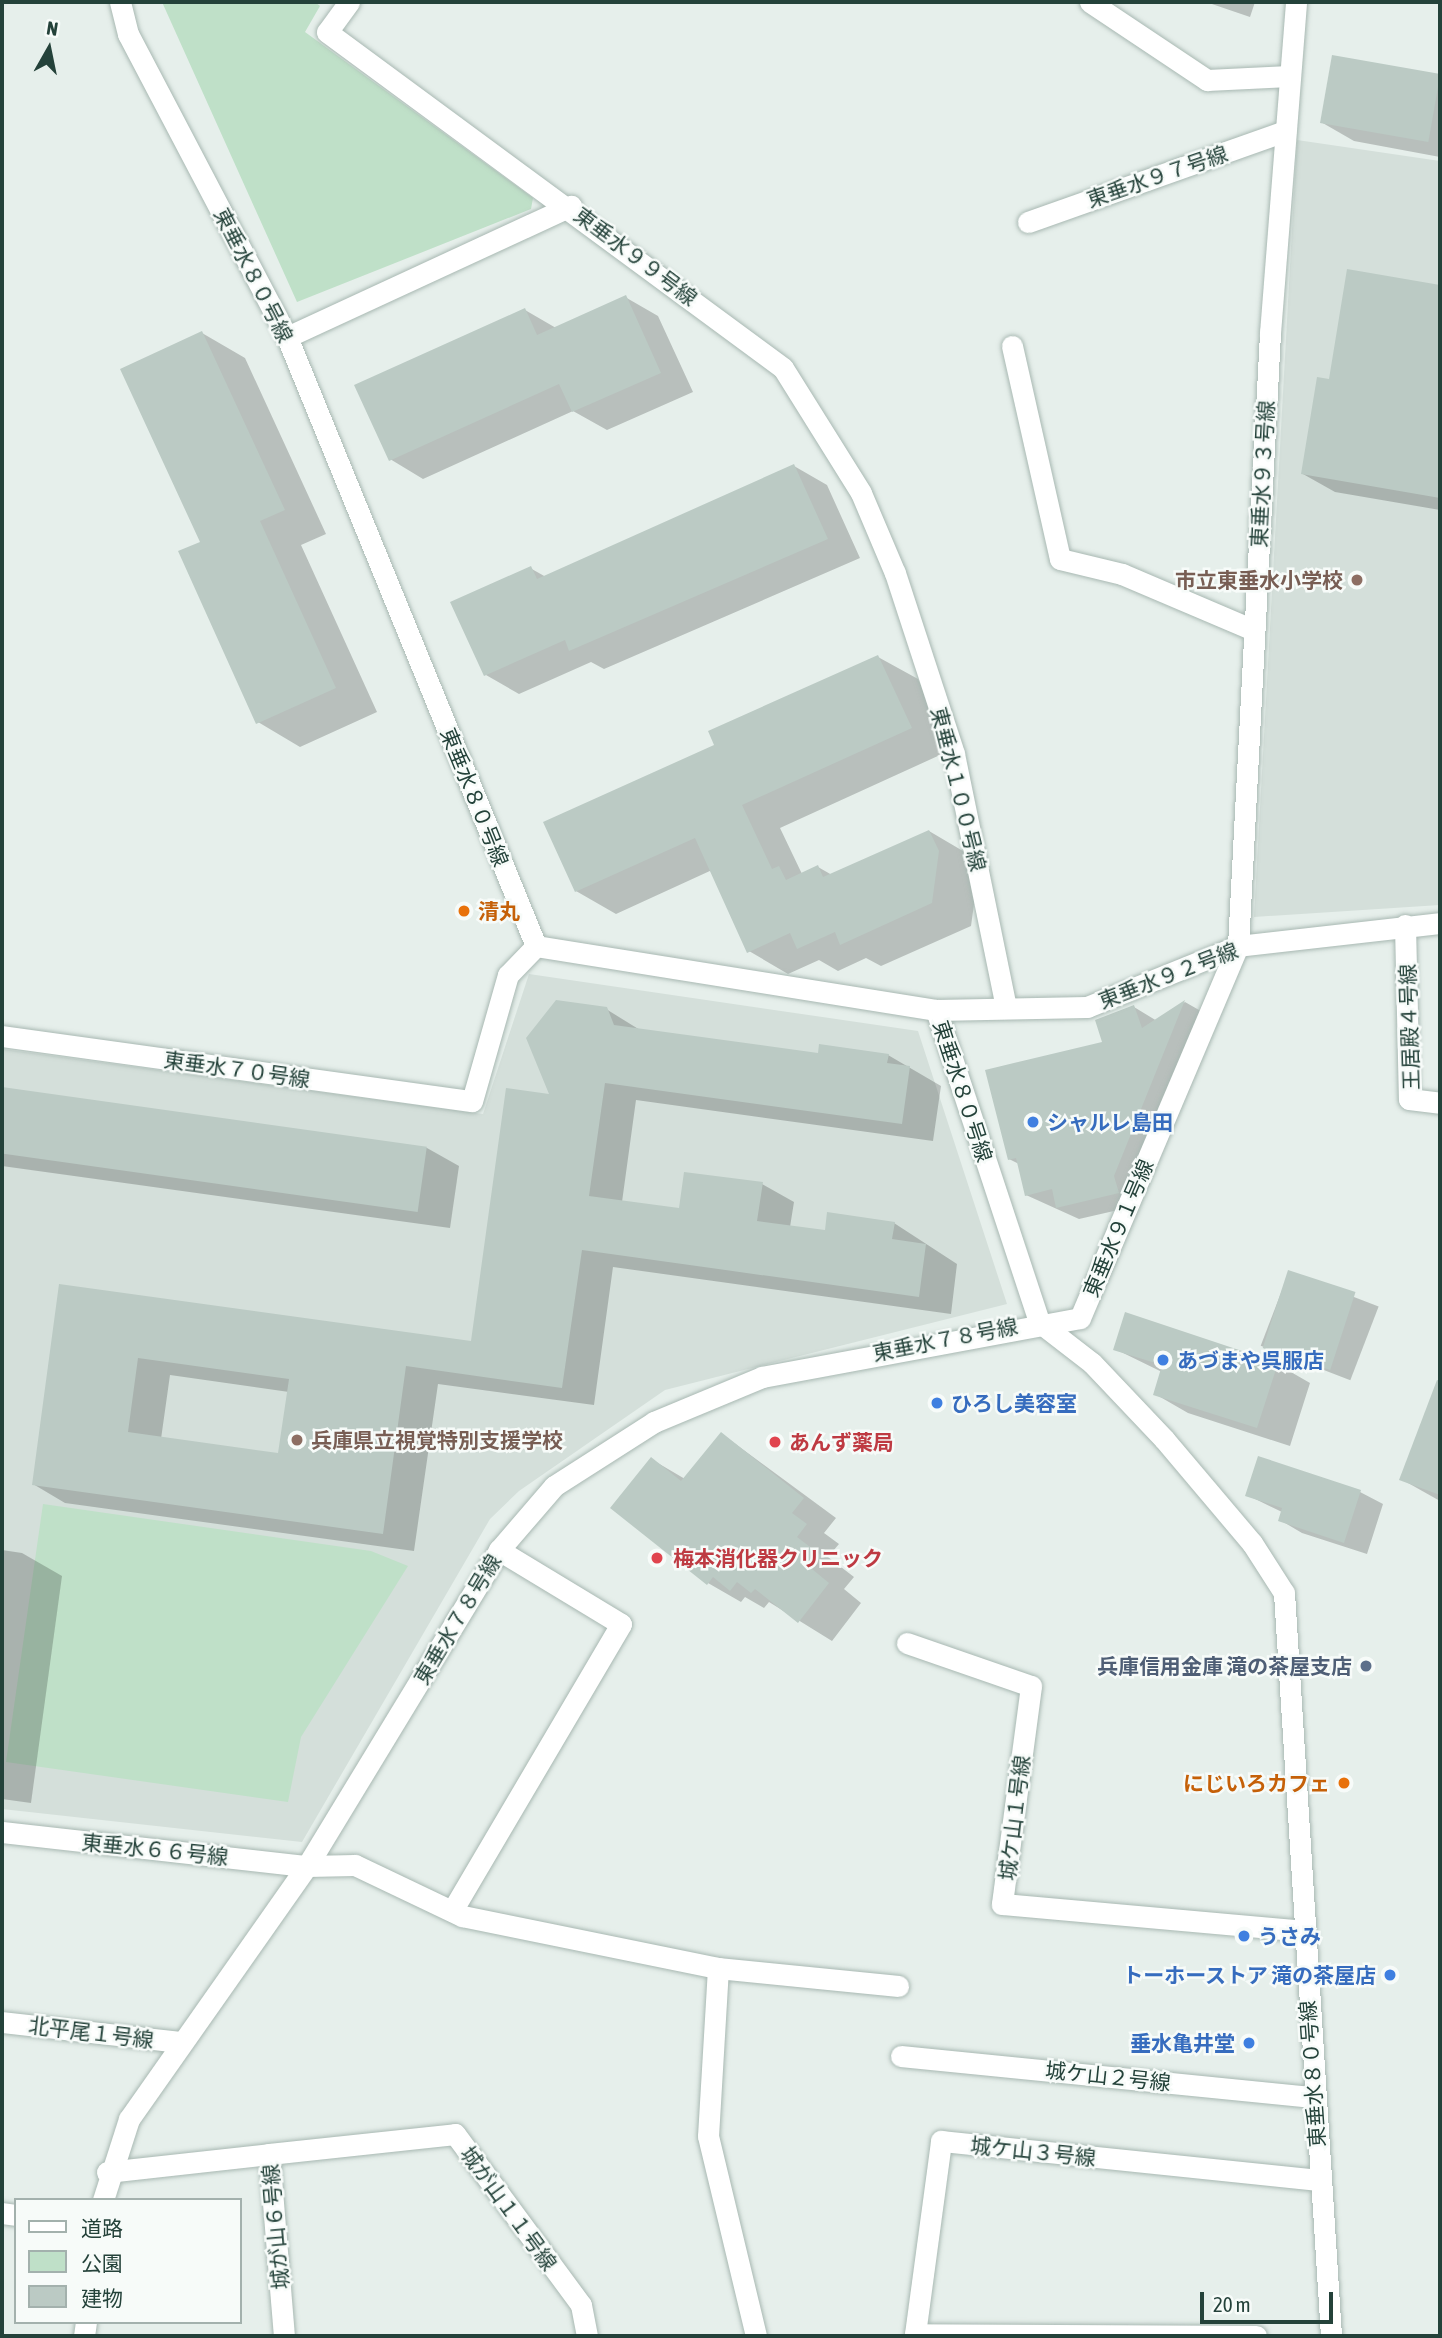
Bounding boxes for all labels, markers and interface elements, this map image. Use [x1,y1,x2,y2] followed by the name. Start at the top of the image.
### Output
[14,14,84,84] north arrow
[45,17,60,40] text: N
[1083,140,1231,212] street label: 東垂水９７号線
[570,202,702,310] street label: 東垂水９９号線
[209,204,299,346] street label: 東垂水８０号線
[1246,400,1278,548] street label: 東垂水９３号線
[1175,567,1343,593] place label: 市立東垂水小学校
[1349,572,1365,588] marker: 市立東垂水小学校
[926,704,992,874] street label: 東垂水１００号線
[436,724,514,870] street label: 東垂水８０号線
[478,898,520,924] place label: 清丸
[456,903,472,919] marker: 清丸
[1095,937,1241,1013] street label: 東垂水９２号線
[1394,964,1424,1090] street label: 王居殿４号線
[928,1017,998,1165] street label: 東垂水８０号線
[162,1046,312,1092] street label: 東垂水７０号線
[1047,1109,1173,1135] place label: シャルレ島田
[1025,1114,1041,1130] marker: シャルレ島田
[1078,1155,1158,1301] street label: 東垂水９１号線
[870,1313,1020,1365] street label: 東垂水７８号線
[1177,1347,1324,1373] place label: あづまや呉服店
[1155,1352,1171,1368] marker: あづまや呉服店
[951,1390,1077,1416] place label: ひろし美容室
[929,1395,945,1411] marker: ひろし美容室
[311,1427,563,1453] place label: 兵庫県立視覚特別支援学校
[789,1429,894,1455] place label: あんず薬局
[289,1432,305,1448] marker: 兵庫県立視覚特別支援学校
[767,1434,783,1450] marker: あんず薬局
[673,1545,883,1571] place label: 梅本消化器クリニック
[647,1548,667,1568] marker: 梅本消化器クリニック
[408,1550,506,1688] street label: 東垂水７８号線
[1097,1653,1352,1679] place label: 兵庫信用金庫 滝の茶屋支店
[1358,1658,1374,1674] marker: 兵庫信用金庫 滝の茶屋支店
[994,1754,1034,1882] street label: 城ケ山１号線
[1183,1770,1330,1796] place label: にじいろカフェ
[1336,1775,1352,1791] marker: にじいろカフェ
[81,1829,229,1869] street label: 東垂水６６号線
[1258,1923,1321,1949] place label: うさみ
[1236,1928,1252,1944] marker: うさみ
[1121,1962,1376,1988] place label: トーホーストア 滝の茶屋店
[1382,1967,1398,1983] marker: トーホーストア 滝の茶屋店
[1294,2000,1330,2148] street label: 東垂水８０号線
[27,2012,155,2052] street label: 北平尾１号線
[1130,2030,1235,2056] place label: 垂水亀井堂
[1241,2035,1257,2051] marker: 垂水亀井堂
[1044,2057,1172,2095] street label: 城ケ山２号線
[969,2132,1097,2170] street label: 城ケ山３号線
[456,2141,562,2275] street label: 城が山１１号線
[257,2163,293,2291] street label: 城が山６号線
[14,2198,242,2324] legend
[81,2216,123,2240] text: 道路
[81,2251,123,2275] text: 公園
[1204,2278,1337,2322] scale bar
[81,2286,123,2310] text: 建物
[1213,2292,1251,2316] text: 20 m

